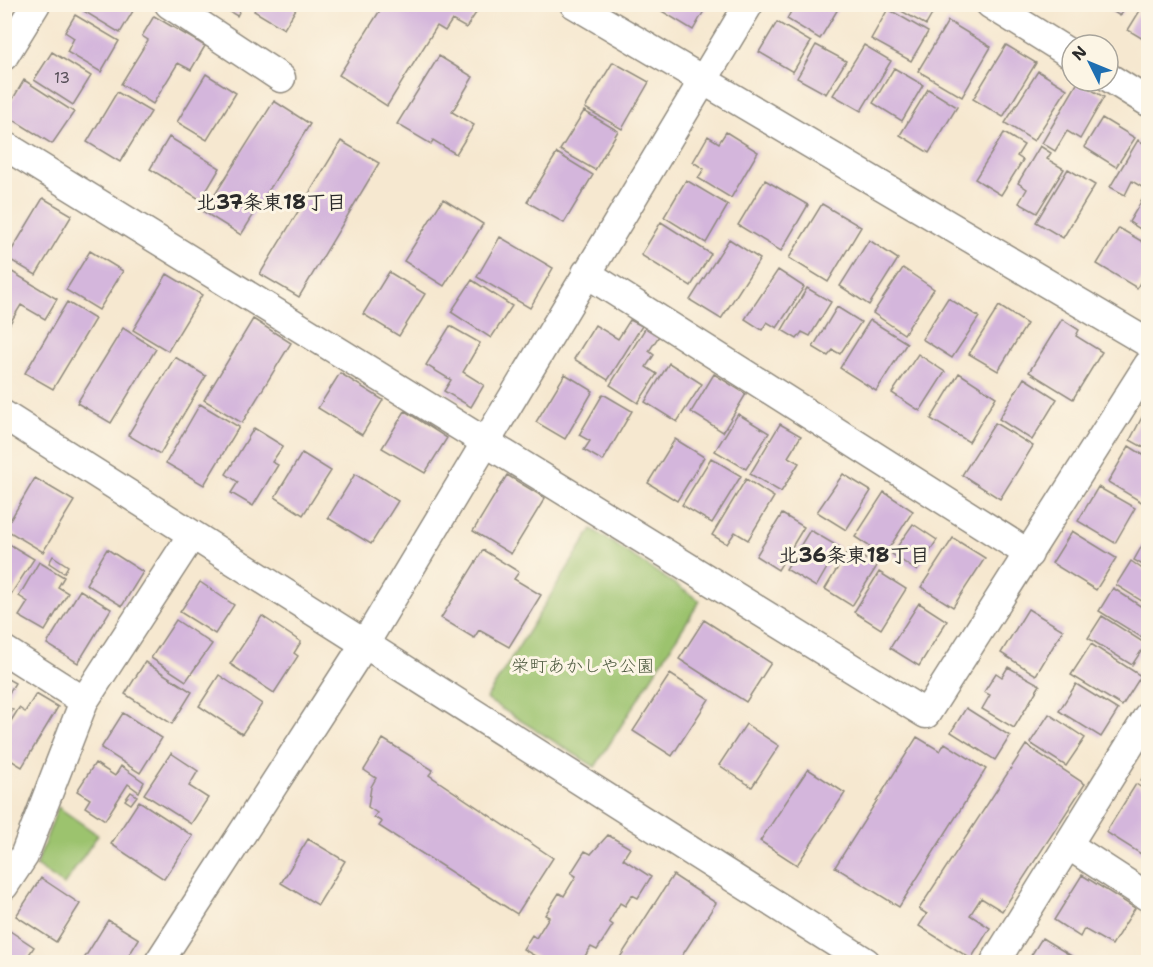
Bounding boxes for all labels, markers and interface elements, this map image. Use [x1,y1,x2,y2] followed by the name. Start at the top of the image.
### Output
[1060,33,1120,93] north arrow
[1067,41,1091,65] text: N
[54,68,70,88] house number: 13
[196,189,346,215] district label: 北37条東18丁目
[778,542,930,568] district label: 北36条東18丁目
[511,654,655,678] park label: 栄町あかしや公園

